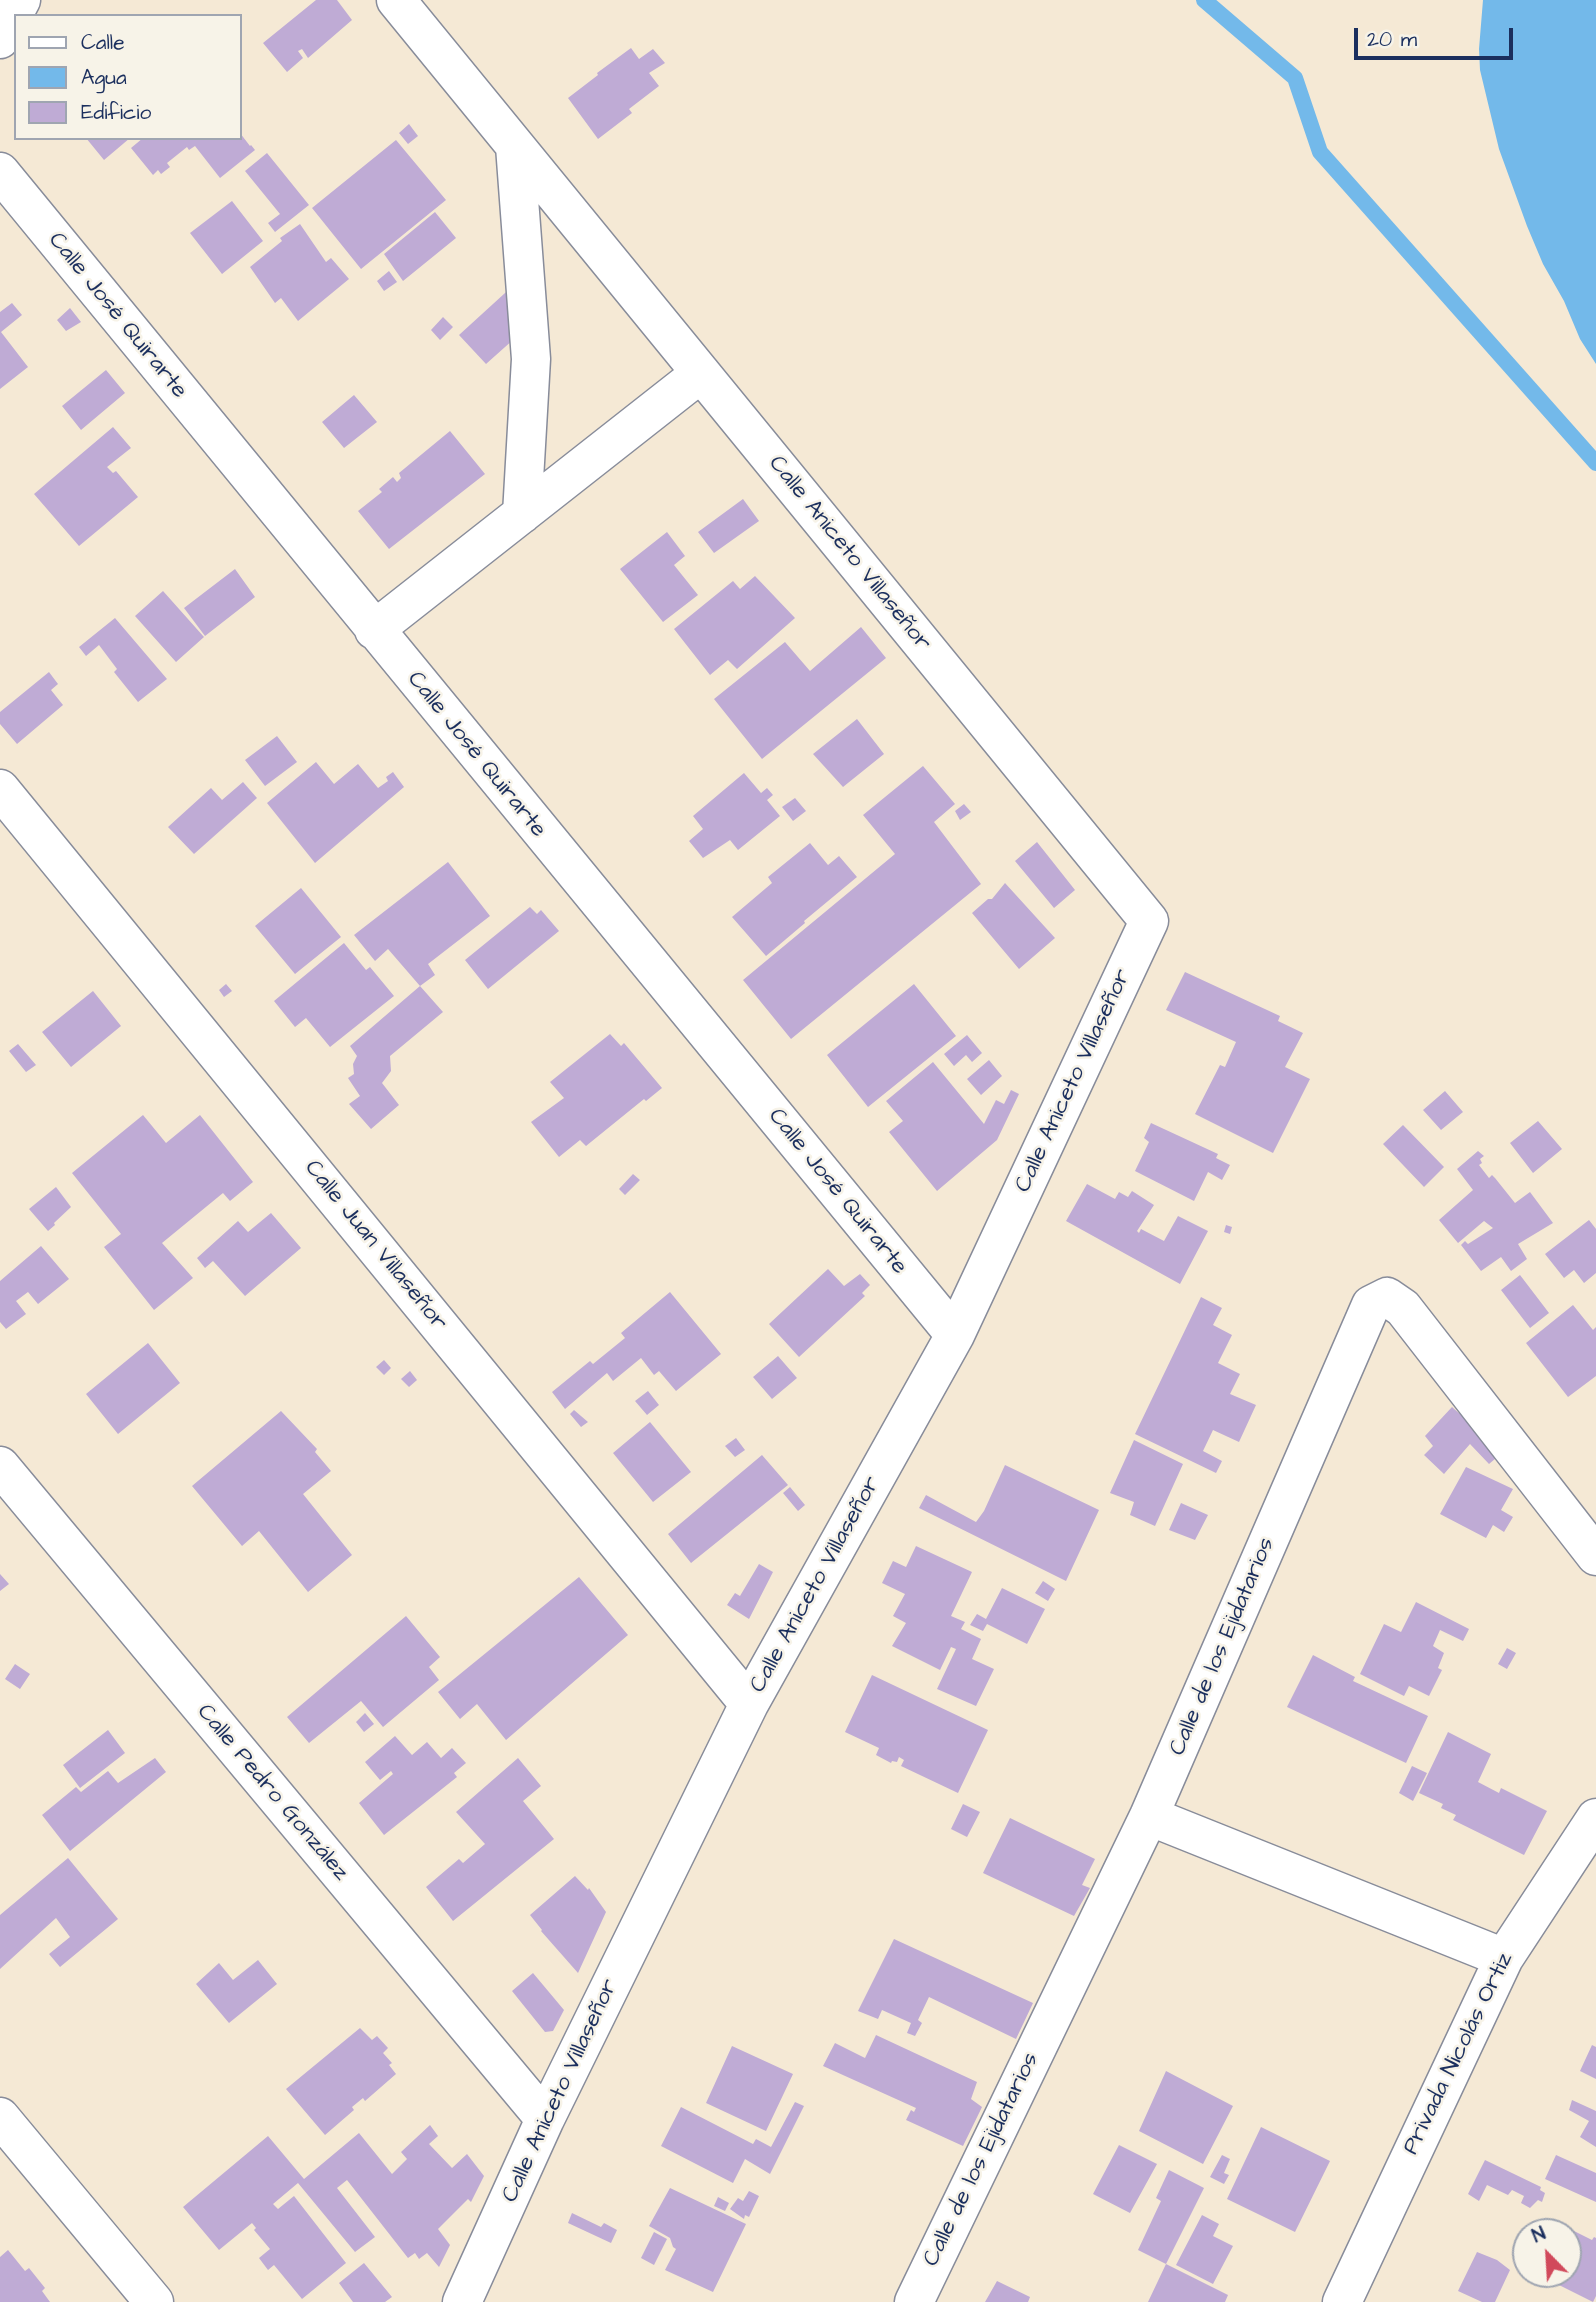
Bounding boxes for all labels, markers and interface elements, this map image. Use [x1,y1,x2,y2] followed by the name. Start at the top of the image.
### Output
[14,14,242,140] legend
[1358,14,1517,58] scale bar
[1367,25,1417,54] text: 20 m
[81,28,125,57] text: Calle
[81,63,127,92] text: Agua
[81,98,151,127] text: Edificio
[42,227,192,405] street label: Calle José Quirarte
[762,451,936,657] street label: Calle Aniceto Villaseñor
[401,666,551,844] street label: Calle José Quirarte
[1010,965,1138,1197] street label: Calle Aniceto Villaseñor
[762,1103,912,1281] street label: Calle José Quirarte
[298,1155,452,1337] street label: Calle Juan Villaseñor
[745,1472,887,1698] street label: Calle Aniceto Villaseñor
[1165,1534,1281,1760] street label: Calle de los Ejidatarios
[190,1699,354,1887] street label: Calle Pedro González
[1398,1949,1520,2159] street label: Privada Nicolás Ortiz
[497,1975,625,2207] street label: Calle Aniceto Villaseñor
[918,2049,1046,2271] street label: Calle de los Ejidatarios
[1512,2218,1582,2288] north arrow
[1528,2220,1550,2250] text: N

